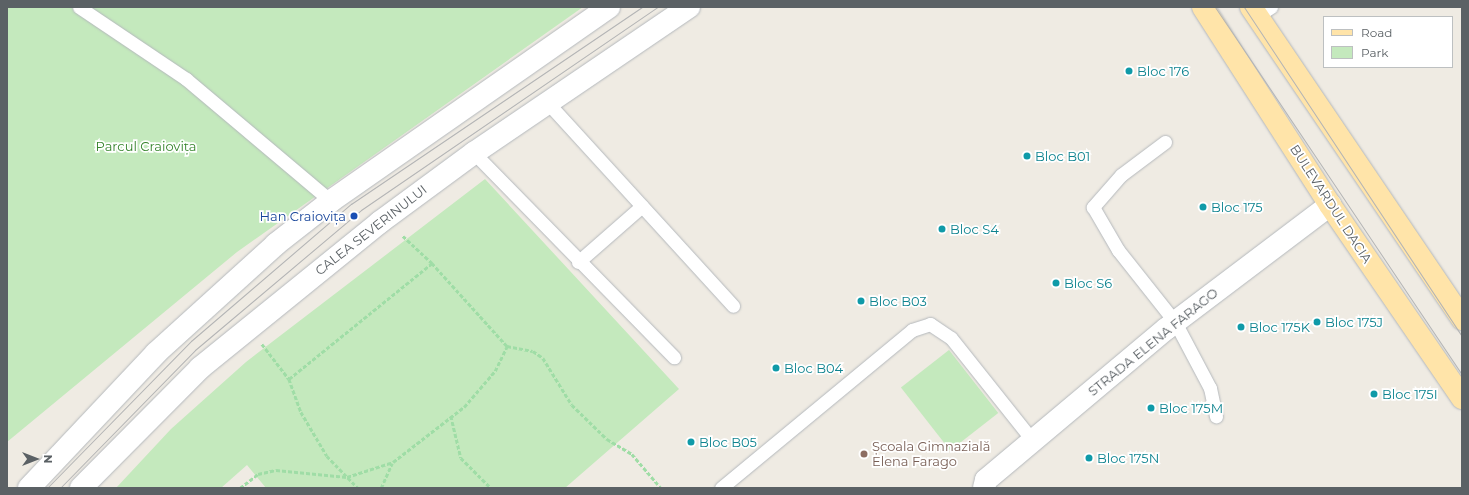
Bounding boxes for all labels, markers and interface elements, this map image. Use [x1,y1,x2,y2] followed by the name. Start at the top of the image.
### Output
[1323,16,1453,68] legend
[1361,25,1392,40] text: Road
[1361,45,1388,60] text: Park
[1137,63,1189,79] place label: Bloc 176
[1124,66,1134,76] marker: Bloc 176
[96,138,196,154] park label: Parcul Craiovița
[1287,142,1375,266] street label: BULEVARDUL DACIA
[1035,148,1090,164] place label: Bloc B01
[1022,151,1032,161] marker: Bloc B01
[312,182,430,278] street label: CALEA SEVERINULUI
[1211,199,1263,215] place label: Bloc 175
[1198,202,1208,212] marker: Bloc 175
[259,208,346,224] place label: Han Craiovița
[349,211,359,221] marker: Han Craiovița
[950,221,999,237] place label: Bloc S4
[937,224,947,234] marker: Bloc S4
[1064,275,1112,291] place label: Bloc S6
[1051,278,1061,288] marker: Bloc S6
[1085,285,1221,399] street label: STRADA ELENA FARAGO
[869,293,927,309] place label: Bloc B03
[856,296,866,306] marker: Bloc B03
[1325,314,1383,330] place label: Bloc 175J
[1312,317,1322,327] marker: Bloc 175J
[1249,319,1310,335] place label: Bloc 175K
[1236,322,1246,332] marker: Bloc 175K
[784,360,843,376] place label: Bloc B04
[771,363,781,373] marker: Bloc B04
[1382,386,1438,402] place label: Bloc 175I
[1369,389,1379,399] marker: Bloc 175I
[1159,400,1223,416] place label: Bloc 175M
[1146,403,1156,413] marker: Bloc 175M
[699,434,757,450] place label: Bloc B05
[686,437,696,447] marker: Bloc B05
[16,439,56,479] north arrow
[872,439,990,470] place label: Școala Gimnazială Elena Farago
[859,449,869,459] marker: Școala Gimnazială Elena Farago
[1097,450,1159,466] place label: Bloc 175N
[1084,453,1094,463] marker: Bloc 175N
[41,455,55,463] text: N

